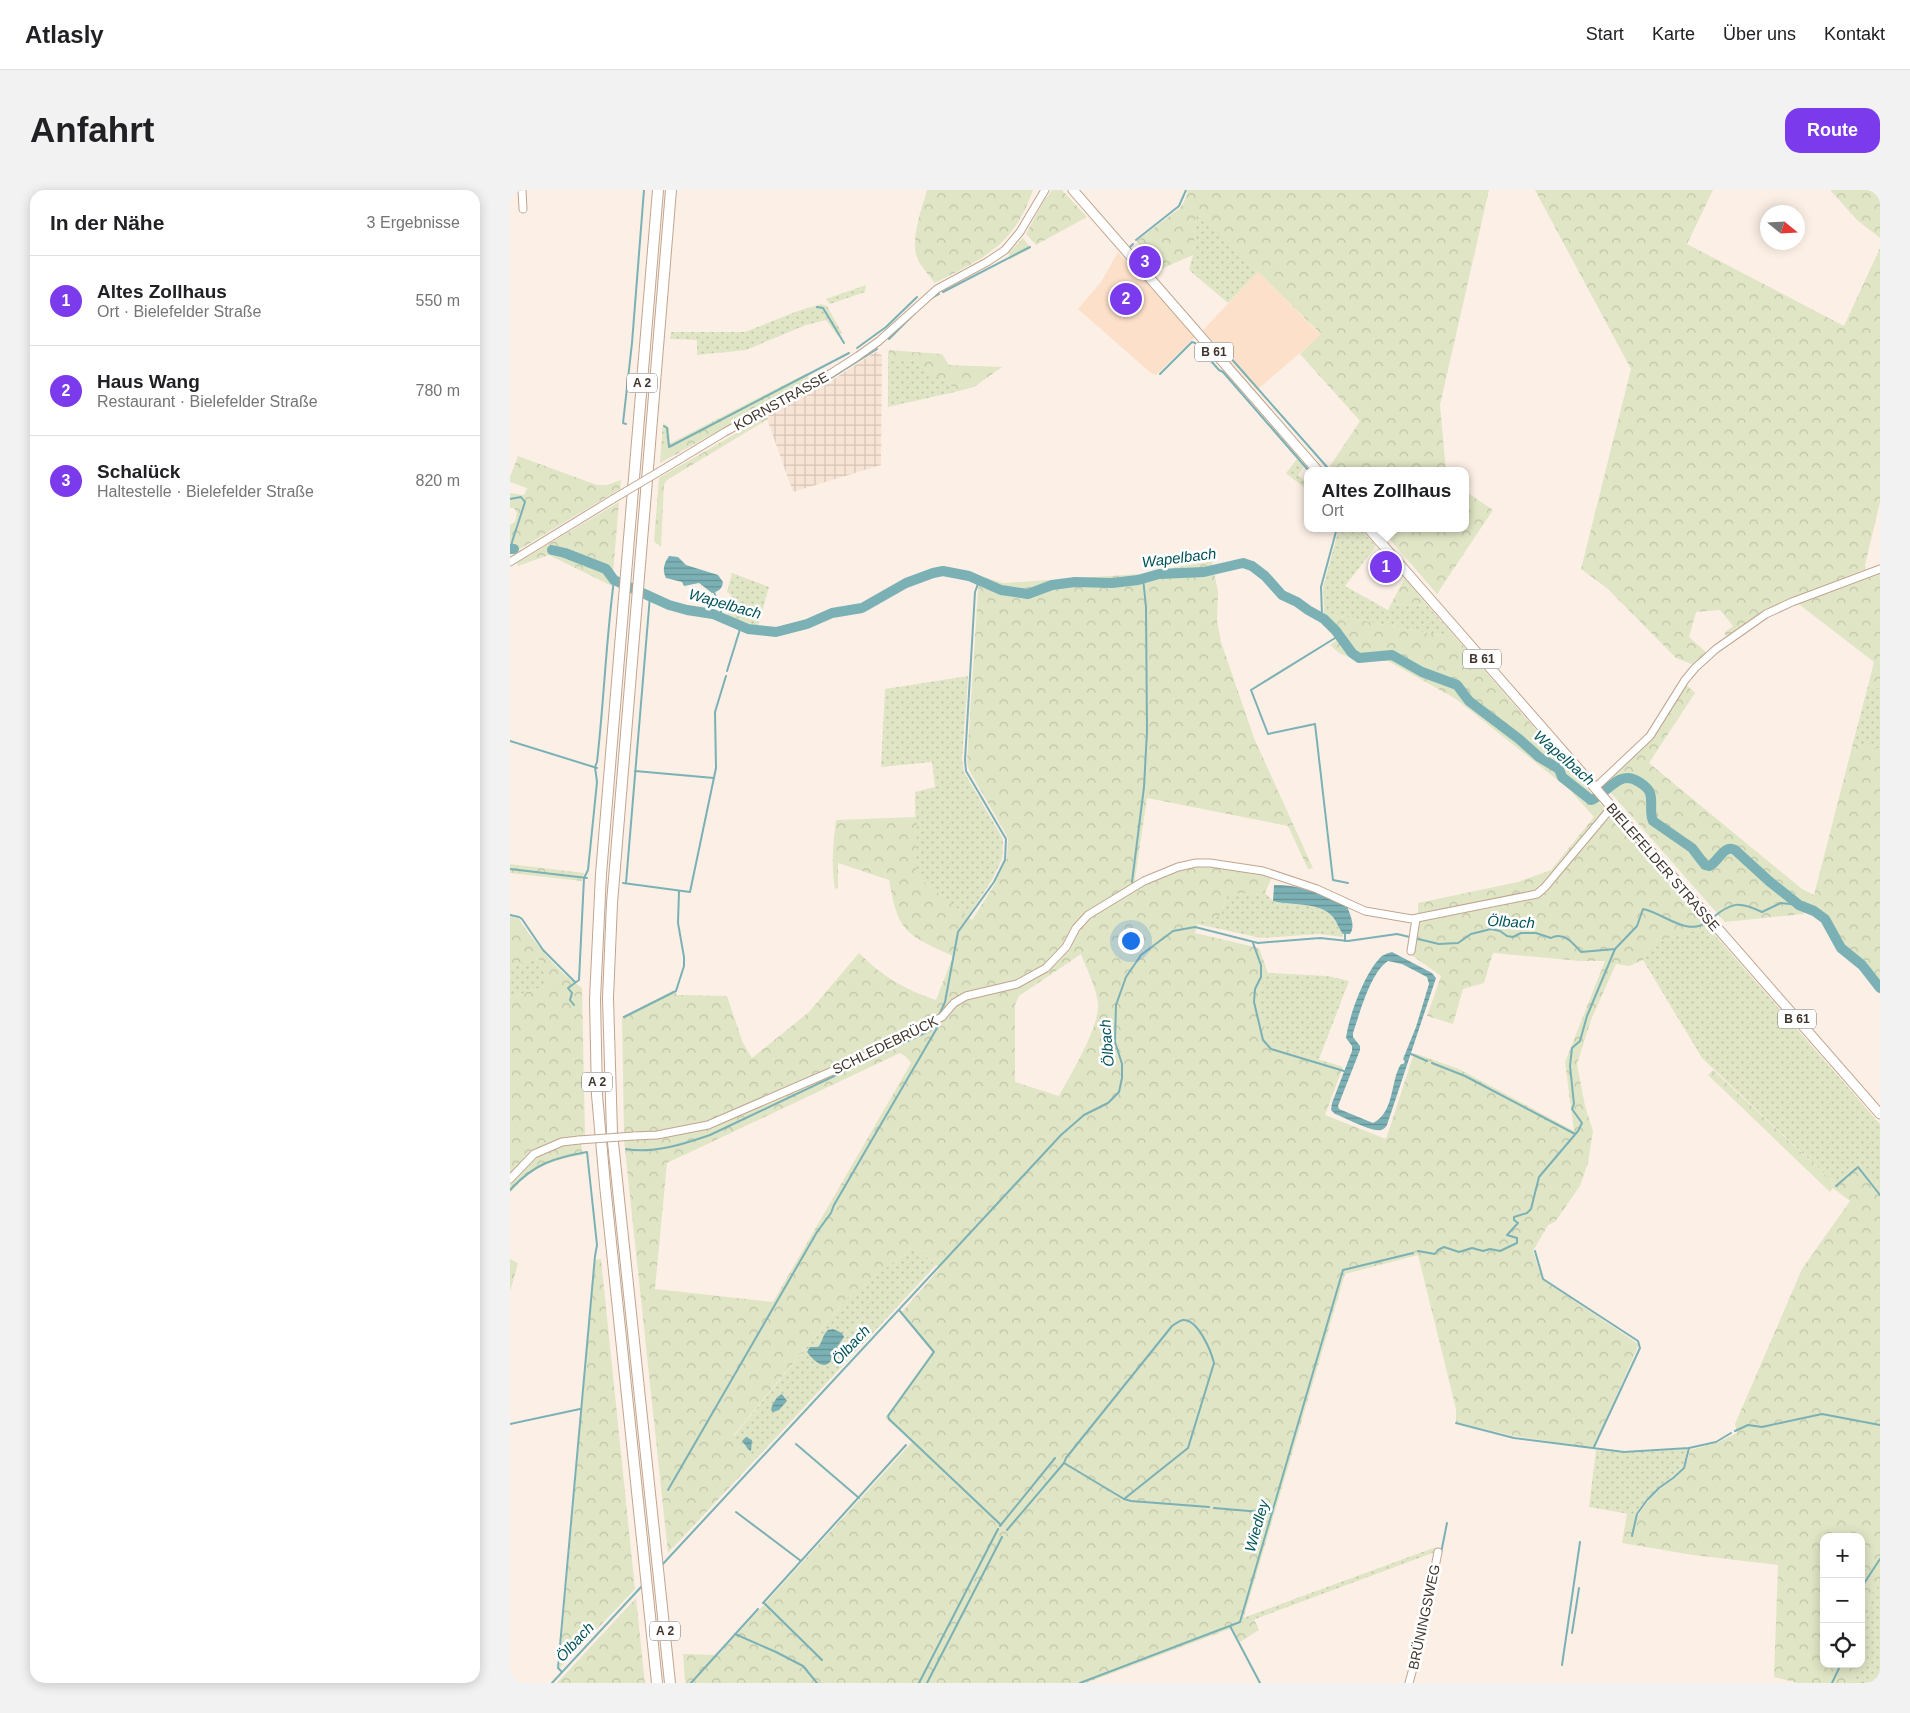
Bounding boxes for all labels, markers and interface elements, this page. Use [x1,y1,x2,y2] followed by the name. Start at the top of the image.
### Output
[25,21,104,48] text: Atlasly
[1586,24,1624,44] text: Start
[1652,24,1695,44] text: Karte
[1723,24,1796,44] text: Über uns
[1824,24,1885,44] text: Kontakt
[1785,108,1880,153] button: Route
[30,110,154,149] text: Anfahrt
[1760,205,1805,250] north arrow
[50,211,164,234] text: In der Nähe
[367,214,460,231] text: 3 Ergebnisse
[1129,243,1161,281] pin: 3
[1110,280,1142,318] pin: 2
[97,281,227,302] text: Altes Zollhaus
[62,292,70,309] text: 1
[416,292,460,309] text: 550 m
[97,303,262,320] text: Ort · Bielefelder Straße
[1195,342,1233,362] road number: B 61
[731,368,831,434] street label: KORNSTRASSE
[97,371,200,392] text: Haus Wang
[627,374,657,392] road number: A 2
[62,382,70,399] text: 2
[416,382,460,399] text: 780 m
[97,393,318,410] text: Restaurant · Bielefelder Straße
[97,461,180,482] text: Schalück
[1304,467,1469,532] popup
[62,472,70,489] text: 3
[416,472,460,489] text: 820 m
[1322,480,1451,501] text: Altes Zollhaus
[97,483,314,500] text: Haltestelle · Bielefelder Straße
[1322,502,1344,519] text: Ort
[1141,545,1217,570] water label: Wapelbach
[1370,548,1402,586] pin: 1
[687,585,763,622] water label: Wapelbach
[1463,649,1501,668] road number: B 61
[1531,727,1598,789] water label: Wapelbach
[1603,800,1723,934] street label: BIELEFELDER STRASSE
[1487,912,1535,931] water label: Ölbach
[1118,928,1144,954] your location
[1778,1010,1816,1029] road number: B 61
[829,1011,941,1077] street label: SCHLEDEBRÜCK
[1096,1019,1117,1067] water label: Ölbach
[582,1072,612,1092] road number: A 2
[828,1321,873,1368] water label: Ölbach
[1241,1496,1272,1554] water label: Wiedley
[1820,1533,1865,1668] map controls
[1820,1533,1865,1578] button: +
[1404,1563,1443,1671] street label: BRÜNINGSWEG
[1820,1578,1865,1623] button: −
[552,1618,597,1665] water label: Ölbach
[650,1622,680,1640] road number: A 2
[1820,1623,1865,1668] button: locate

